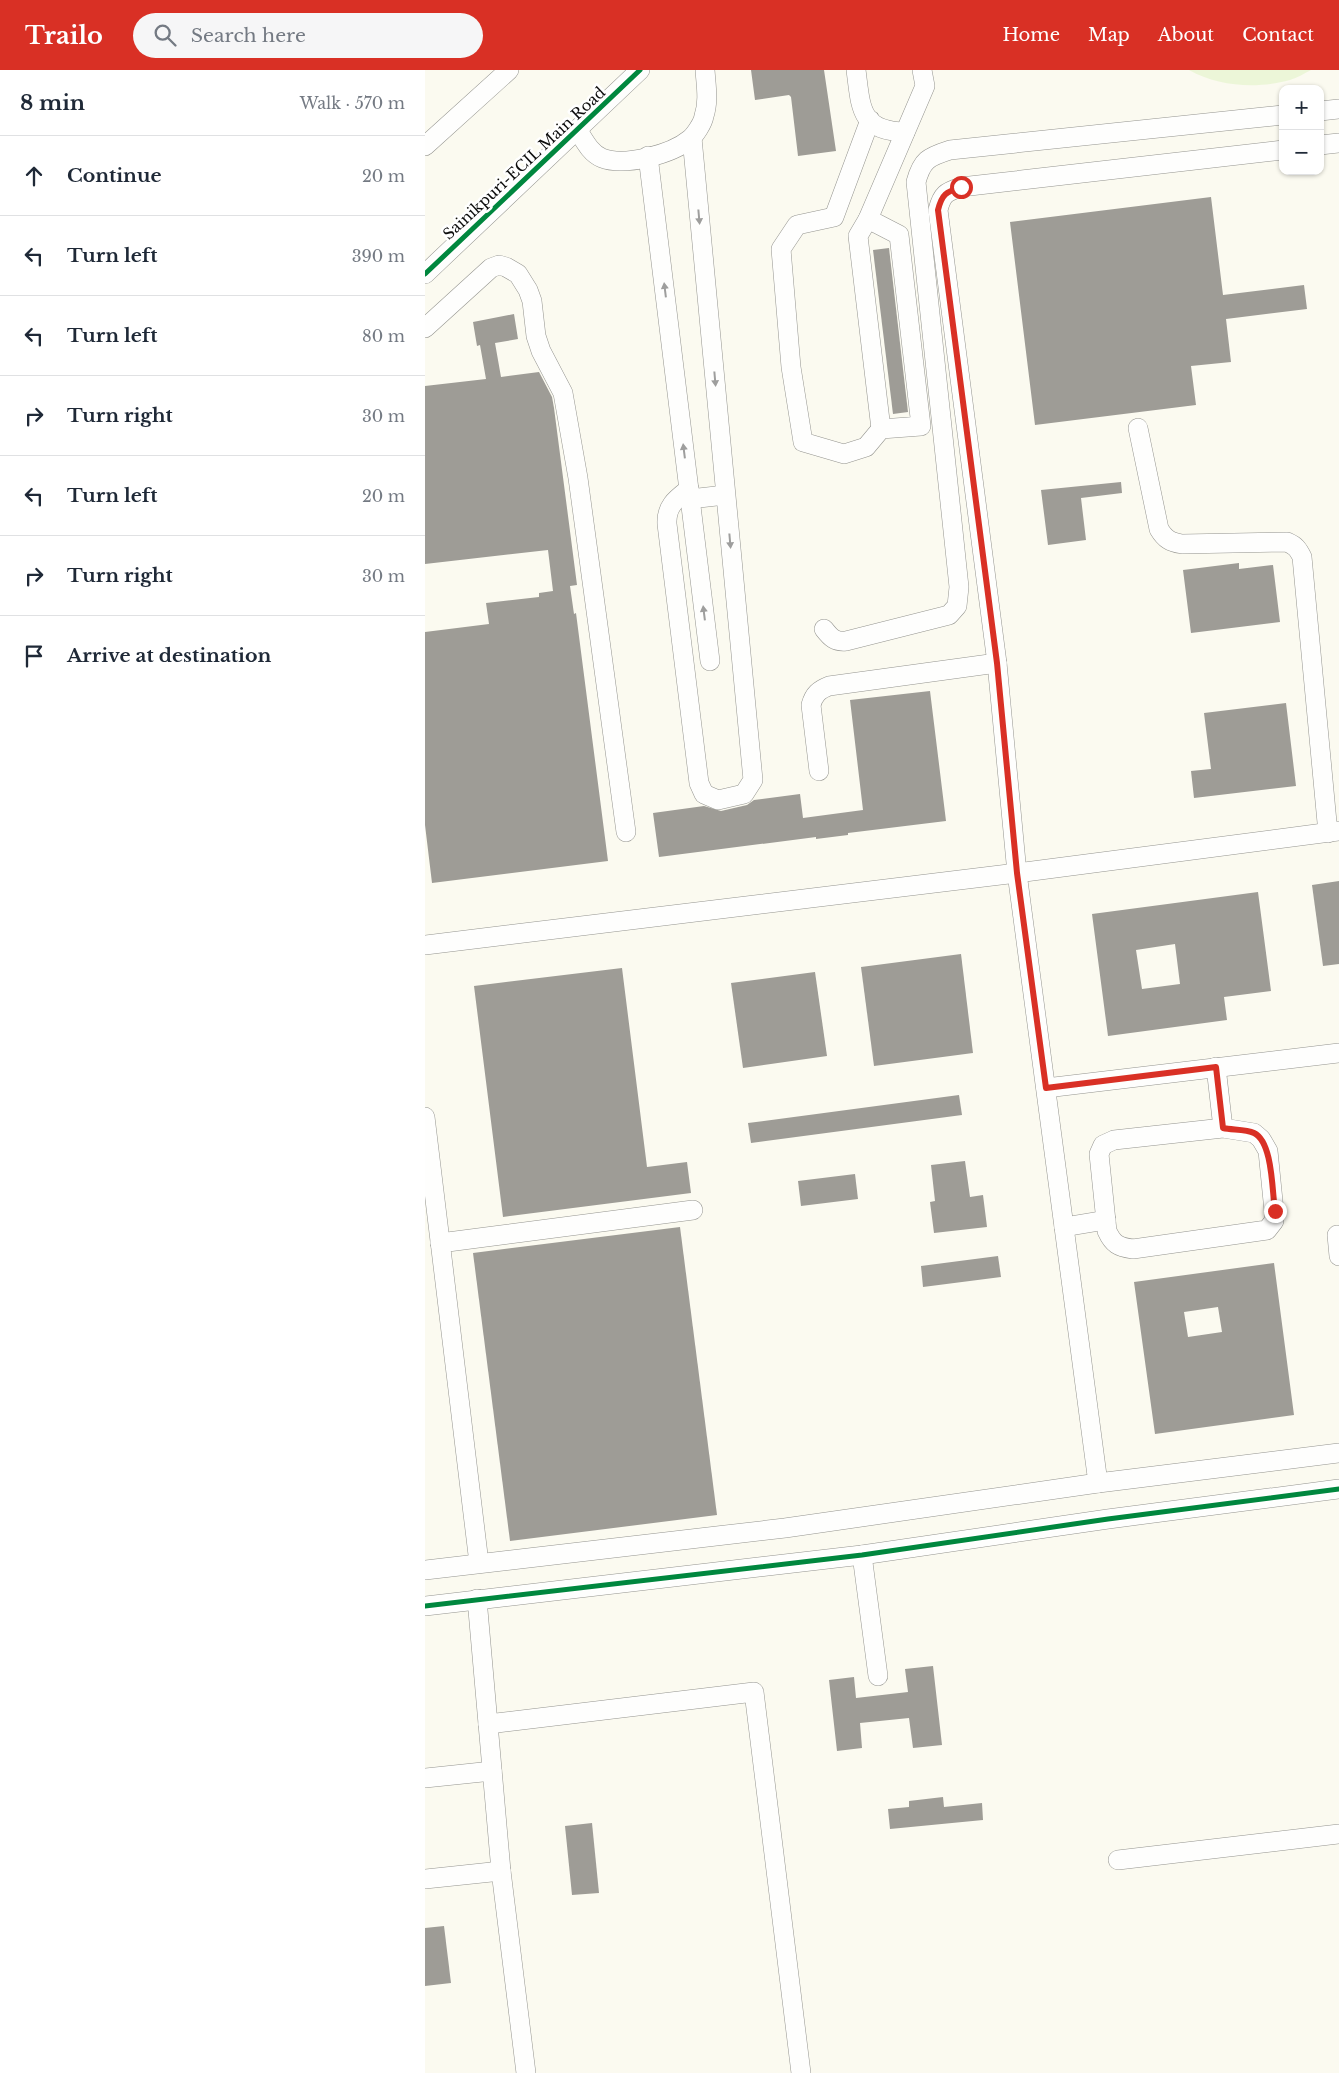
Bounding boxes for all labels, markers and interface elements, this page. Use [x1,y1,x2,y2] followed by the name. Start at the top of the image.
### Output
[133,13,483,58] search box
[25,21,103,50] text: Trailo
[151,21,179,49] icon: search
[191,24,306,47] text: Search here
[1002,24,1060,46] text: Home
[1088,24,1130,46] text: Map
[1158,24,1214,46] text: About
[1242,24,1314,46] text: Contact
[439,83,609,243] street label: Sainikpuri-ECIL Main Road
[1279,85,1324,175] map controls
[1279,85,1324,130] button: +
[20,90,85,116] text: 8 min
[300,93,405,113] text: Walk · 570 m
[1279,130,1324,175] button: −
[20,162,48,190] icon: ahead
[67,164,162,187] text: Continue
[362,166,405,186] text: 20 m
[950,176,973,199] route start
[696,210,704,226] one-way arrow
[20,242,48,270] icon: left
[67,244,158,267] text: Turn left
[352,246,405,266] text: 390 m
[661,282,669,298] one-way arrow
[20,322,48,350] icon: left
[67,324,158,347] text: Turn left
[362,326,405,346] text: 80 m
[711,371,719,387] one-way arrow
[20,402,48,430] icon: right
[67,404,173,427] text: Turn right
[362,406,405,426] text: 30 m
[680,443,688,459] one-way arrow
[20,482,48,510] icon: left
[67,484,158,507] text: Turn left
[362,486,405,506] text: 20 m
[726,533,734,549] one-way arrow
[20,562,48,590] icon: right
[67,564,173,587] text: Turn right
[362,566,405,586] text: 30 m
[700,604,708,620] one-way arrow
[20,642,48,670] icon: arrive
[67,644,271,667] text: Arrive at destination
[1264,1200,1287,1223] route end

